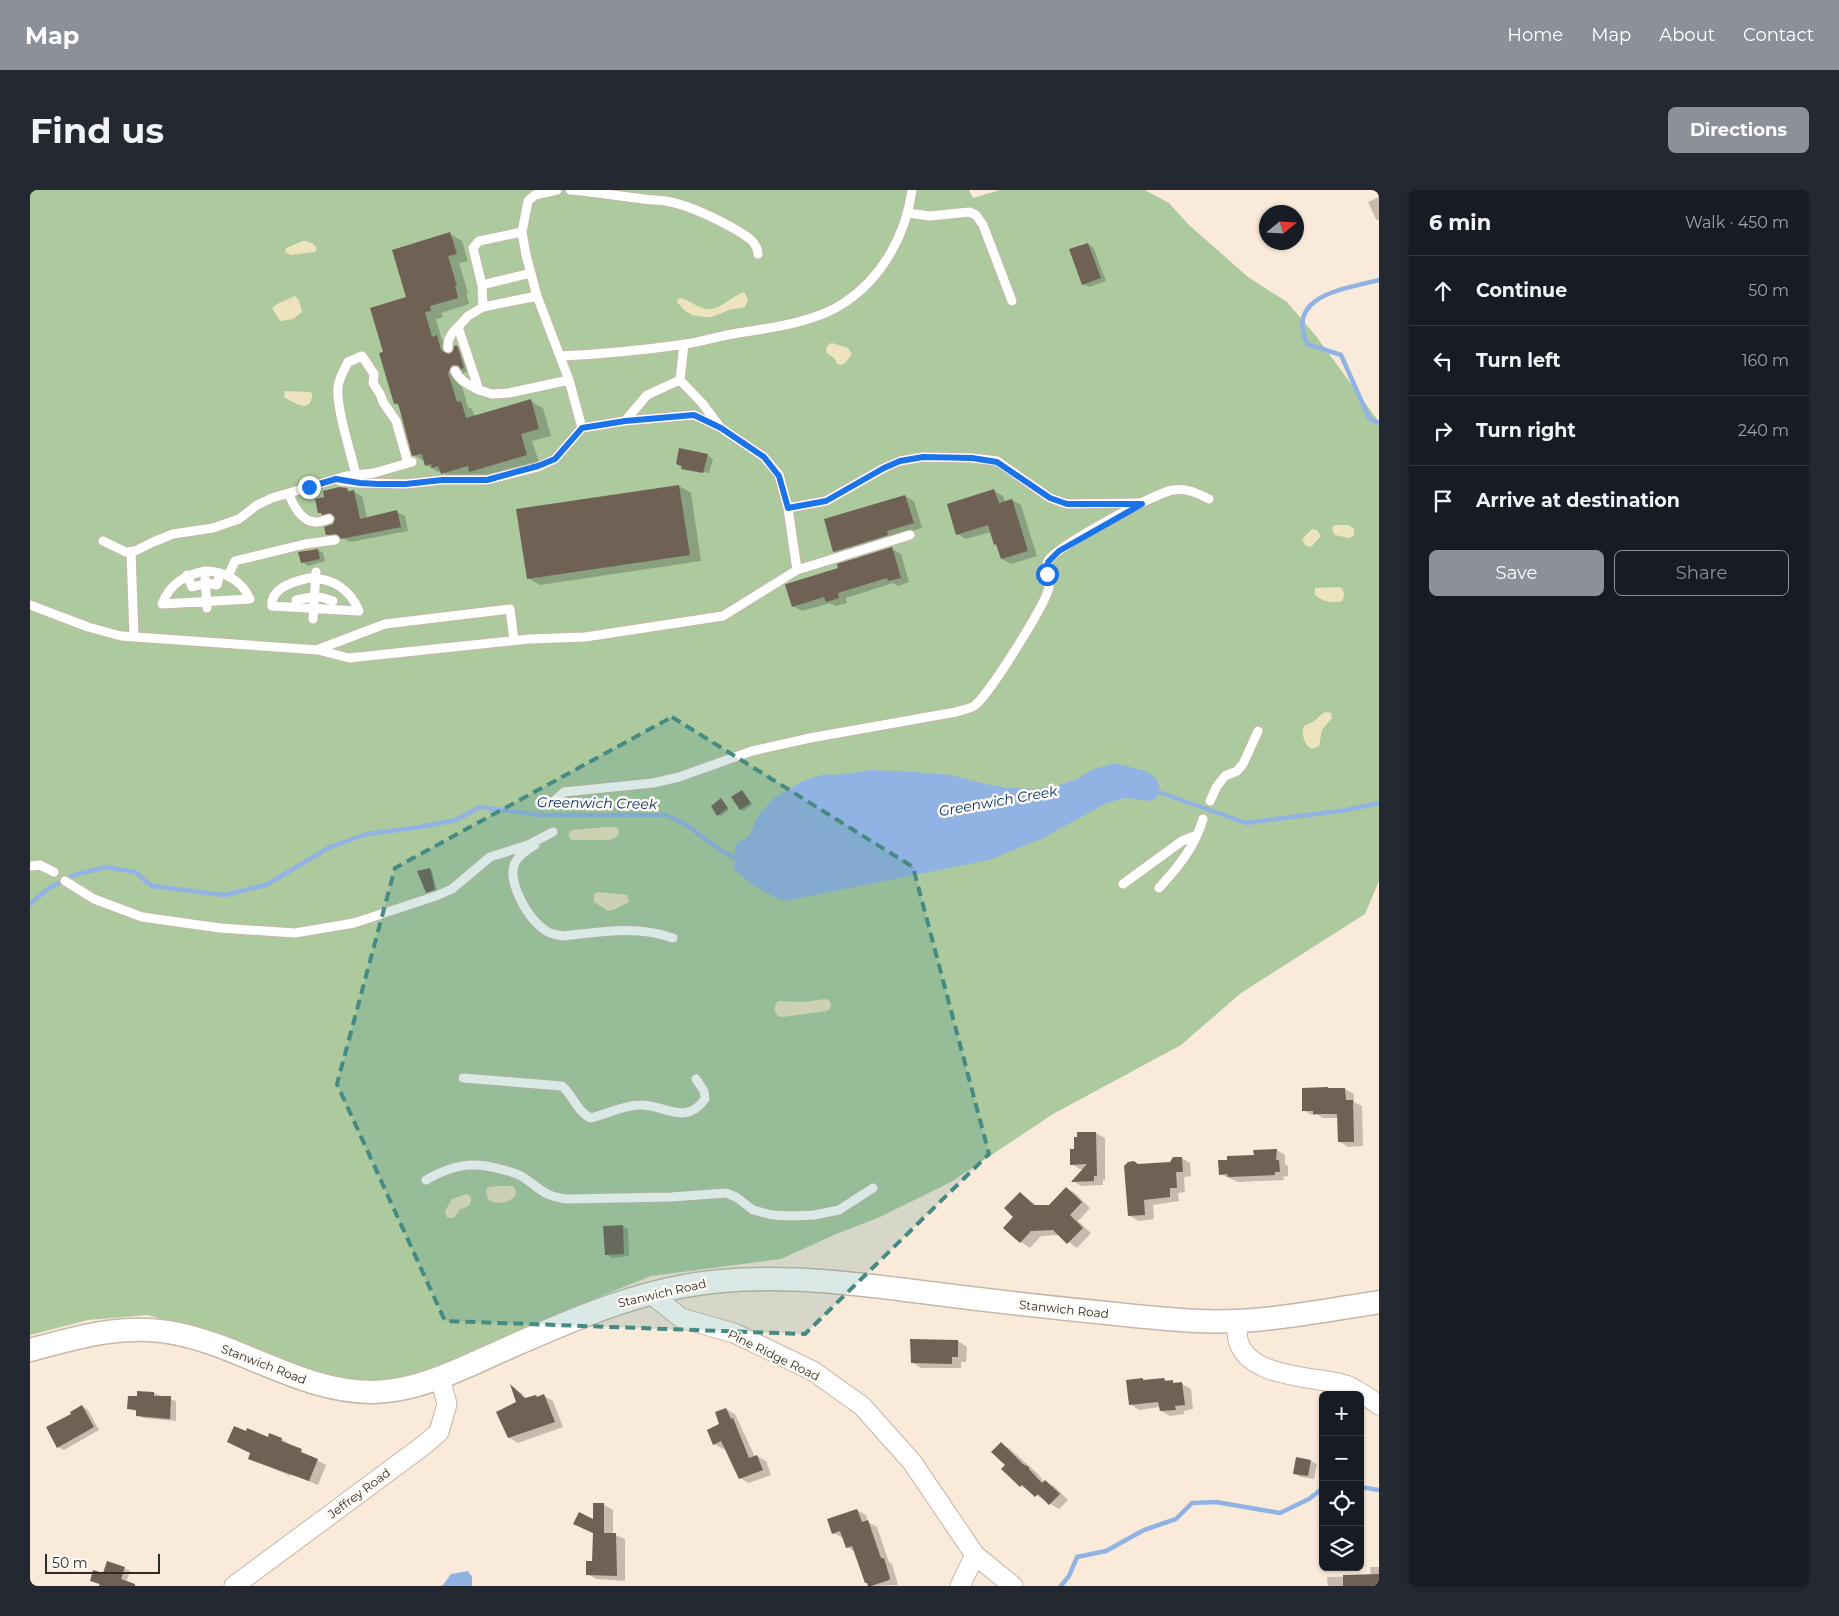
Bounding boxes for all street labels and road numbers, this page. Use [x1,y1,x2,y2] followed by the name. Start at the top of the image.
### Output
[616,1276,708,1310] street label: Stanwich Road
[1018,1297,1110,1321] street label: Stanwich Road
[726,1326,822,1384] street label: Pine Ridge Road
[219,1341,309,1387] street label: Stanwich Road
[324,1465,393,1522] street label: Jeffrey Road

